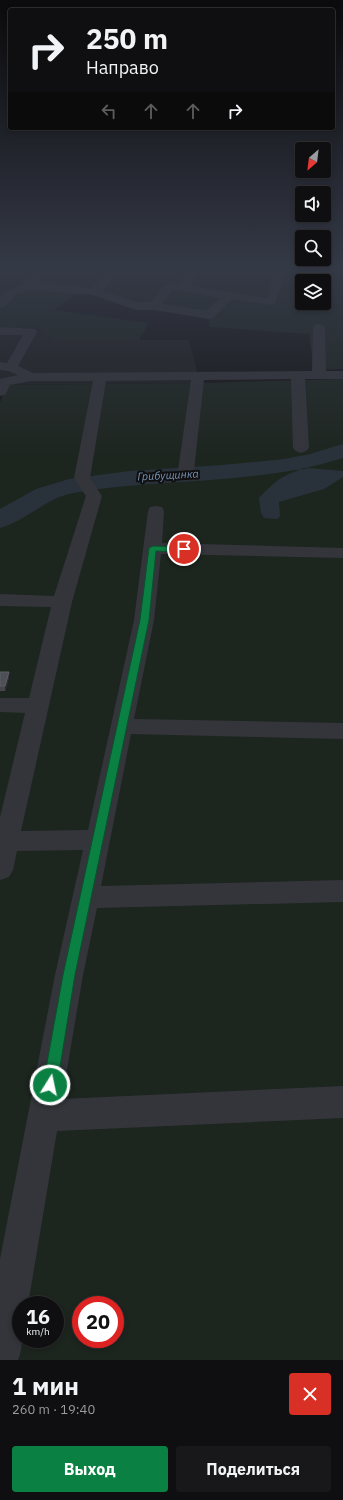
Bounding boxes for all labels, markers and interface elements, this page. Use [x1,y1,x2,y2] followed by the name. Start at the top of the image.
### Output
[86,20,168,57] text: 250 m
[20,24,72,76] icon: right
[86,56,159,79] text: Направо
[98,100,120,122] icon: left
[140,100,162,122] icon: ahead
[182,100,204,122] icon: ahead
[224,100,246,122] icon: right
[295,142,331,178] north arrow
[295,142,331,310] map controls
[295,186,331,222] button: sound
[295,230,331,266] button: search
[295,274,331,310] button: layers
[137,466,199,484] water label: Грибущинка
[167,532,201,566] pin
[173,538,195,560] icon: arrive
[29,1064,71,1106] position arrow
[72,1296,124,1348] speed limit sign: 20
[26,1303,50,1330] text: 16
[26,1325,50,1338] text: km/h
[12,1370,79,1402] text: 1 мин
[289,1373,331,1415] button: close
[12,1401,95,1418] text: 260 m · 19:40
[12,1446,168,1492] button: Выход
[176,1446,331,1492] button: Поделиться

